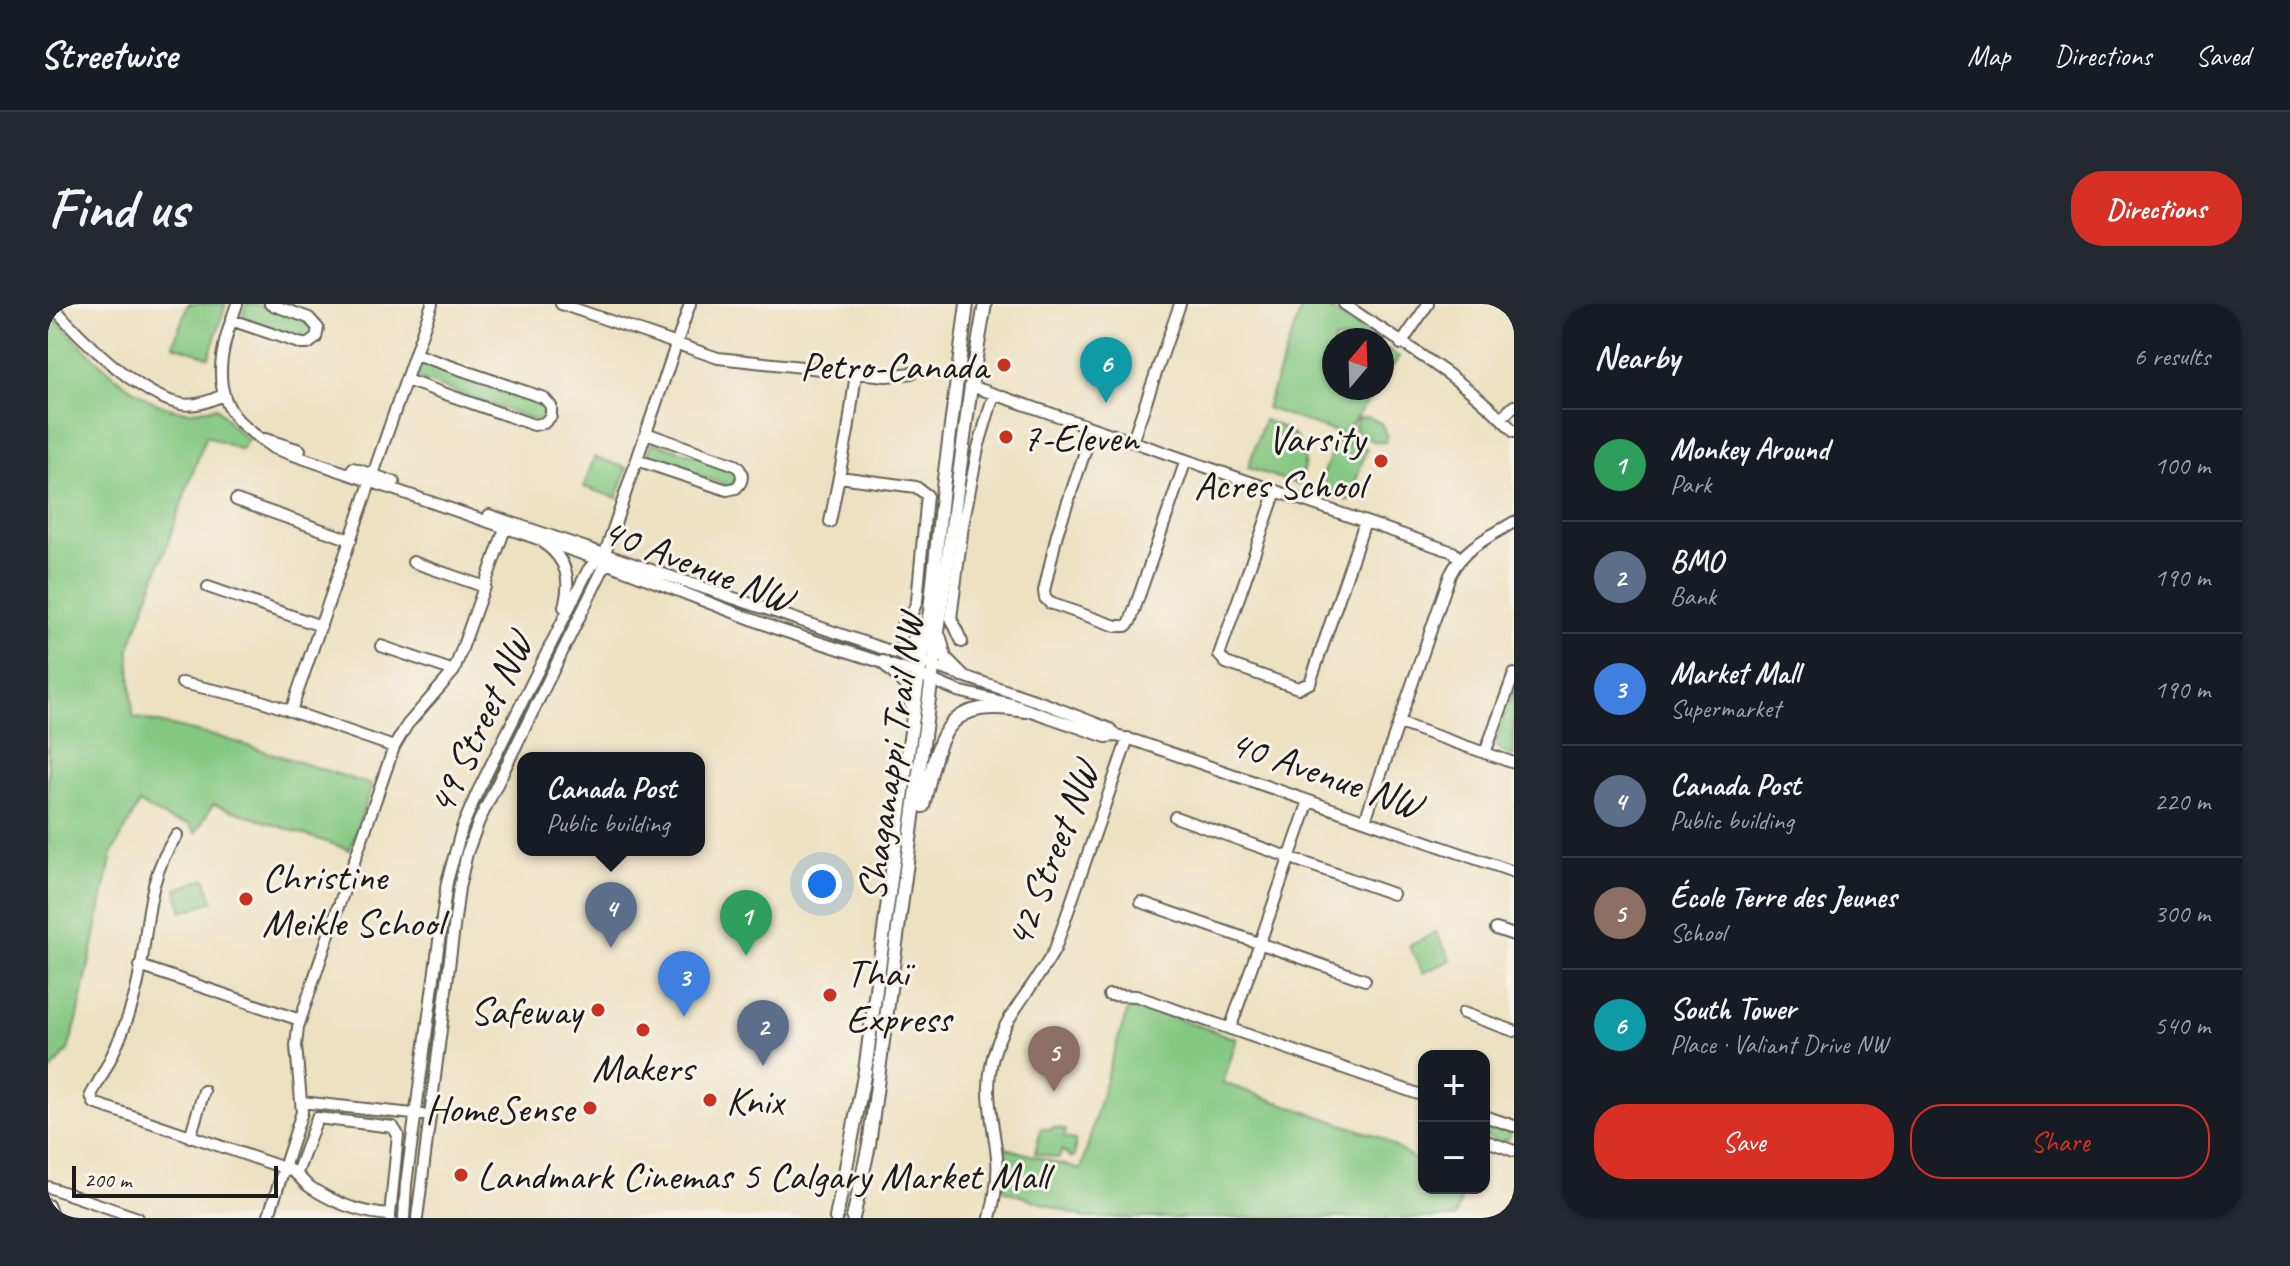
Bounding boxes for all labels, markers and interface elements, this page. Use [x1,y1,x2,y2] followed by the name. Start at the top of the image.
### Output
[40,32,177,79] text: Streetwise
[1967,38,2010,73] text: Map
[2054,38,2152,73] text: Directions
[2196,38,2250,73] text: Saved
[2071,171,2242,246] button: Directions
[48,173,188,244] text: Find us
[1322,328,1394,400] north arrow
[1594,335,1680,378] text: Nearby
[1080,337,1132,403] pin: 6
[2134,340,2210,373] text: 6 results
[800,341,992,391] place label: Petro-Canada
[995,356,1013,374] marker: Petro-Canada
[1022,413,1140,463] place label: 7-Eleven
[1194,414,1371,510] place label: Varsity Acres School
[997,428,1015,446] marker: 7-Eleven
[1670,430,1829,468] text: Monkey Around
[1614,449,1626,482] text: 1
[2154,449,2210,482] text: 100 m
[1372,452,1390,470] marker: Varsity Acres School
[1670,468,1711,501] text: Park
[595,506,804,626] street label: 40 Avenue NW
[1670,542,1723,580] text: BMO
[1614,561,1626,594] text: 2
[2154,561,2210,594] text: 190 m
[1670,580,1716,613] text: Bank
[846,606,936,904] street label: Shaganappi Trail NW
[416,621,546,822] street label: 49 Street NW
[1670,654,1800,692] text: Market Mall
[1614,673,1626,706] text: 3
[2154,673,2210,706] text: 190 m
[1670,692,1781,725] text: Supermarket
[1223,718,1432,832] street label: 40 Avenue NW
[994,750,1112,954] street label: 42 Street NW
[517,752,705,856] popup
[1670,766,1800,804] text: Canada Post
[546,769,676,807] text: Canada Post
[1614,785,1626,818] text: 4
[2154,785,2210,818] text: 220 m
[1670,804,1793,837] text: Public building
[546,807,669,840] text: Public building
[262,852,449,948] place label: Christine Meikle School
[802,864,842,904] your location
[1670,878,1896,916] text: École Terre des Jeunes
[585,882,637,948] pin: 4
[237,890,255,908] marker: Christine Meikle School
[720,890,772,956] pin: 1
[1614,897,1626,930] text: 5
[2154,897,2210,930] text: 300 m
[1670,916,1726,949] text: School
[846,948,954,1044] place label: Thaï Express
[658,951,710,1017] pin: 3
[470,986,585,1036] place label: Safeway
[821,986,839,1004] marker: Thaï Express
[1670,990,1796,1028] text: South Tower
[737,1000,789,1066] pin: 2
[589,1001,607,1019] marker: Safeway
[1614,1009,1626,1042] text: 6
[2154,1009,2210,1042] text: 540 m
[634,1021,652,1039] marker: Makers
[1028,1026,1080,1092] pin: 5
[1670,1028,1888,1061] text: Place · Valiant Drive NW
[592,1043,697,1093] place label: Makers
[1418,1050,1490,1194] map controls
[1418,1050,1490,1122] button: +
[726,1076,787,1126] place label: Knix
[425,1084,577,1134] place label: HomeSense
[701,1091,719,1109] marker: Knix
[581,1099,599,1117] marker: HomeSense
[1594,1104,1894,1179] button: Save
[1910,1104,2210,1179] button: Share
[1418,1122,1490,1194] button: −
[477,1151,1055,1201] place label: Landmark Cinemas 5 Calgary Market Mall
[72,1162,278,1198] scale bar
[84,1166,131,1194] text: 200 m
[452,1166,470,1184] marker: Landmark Cinemas 5 Calgary Market Mall

